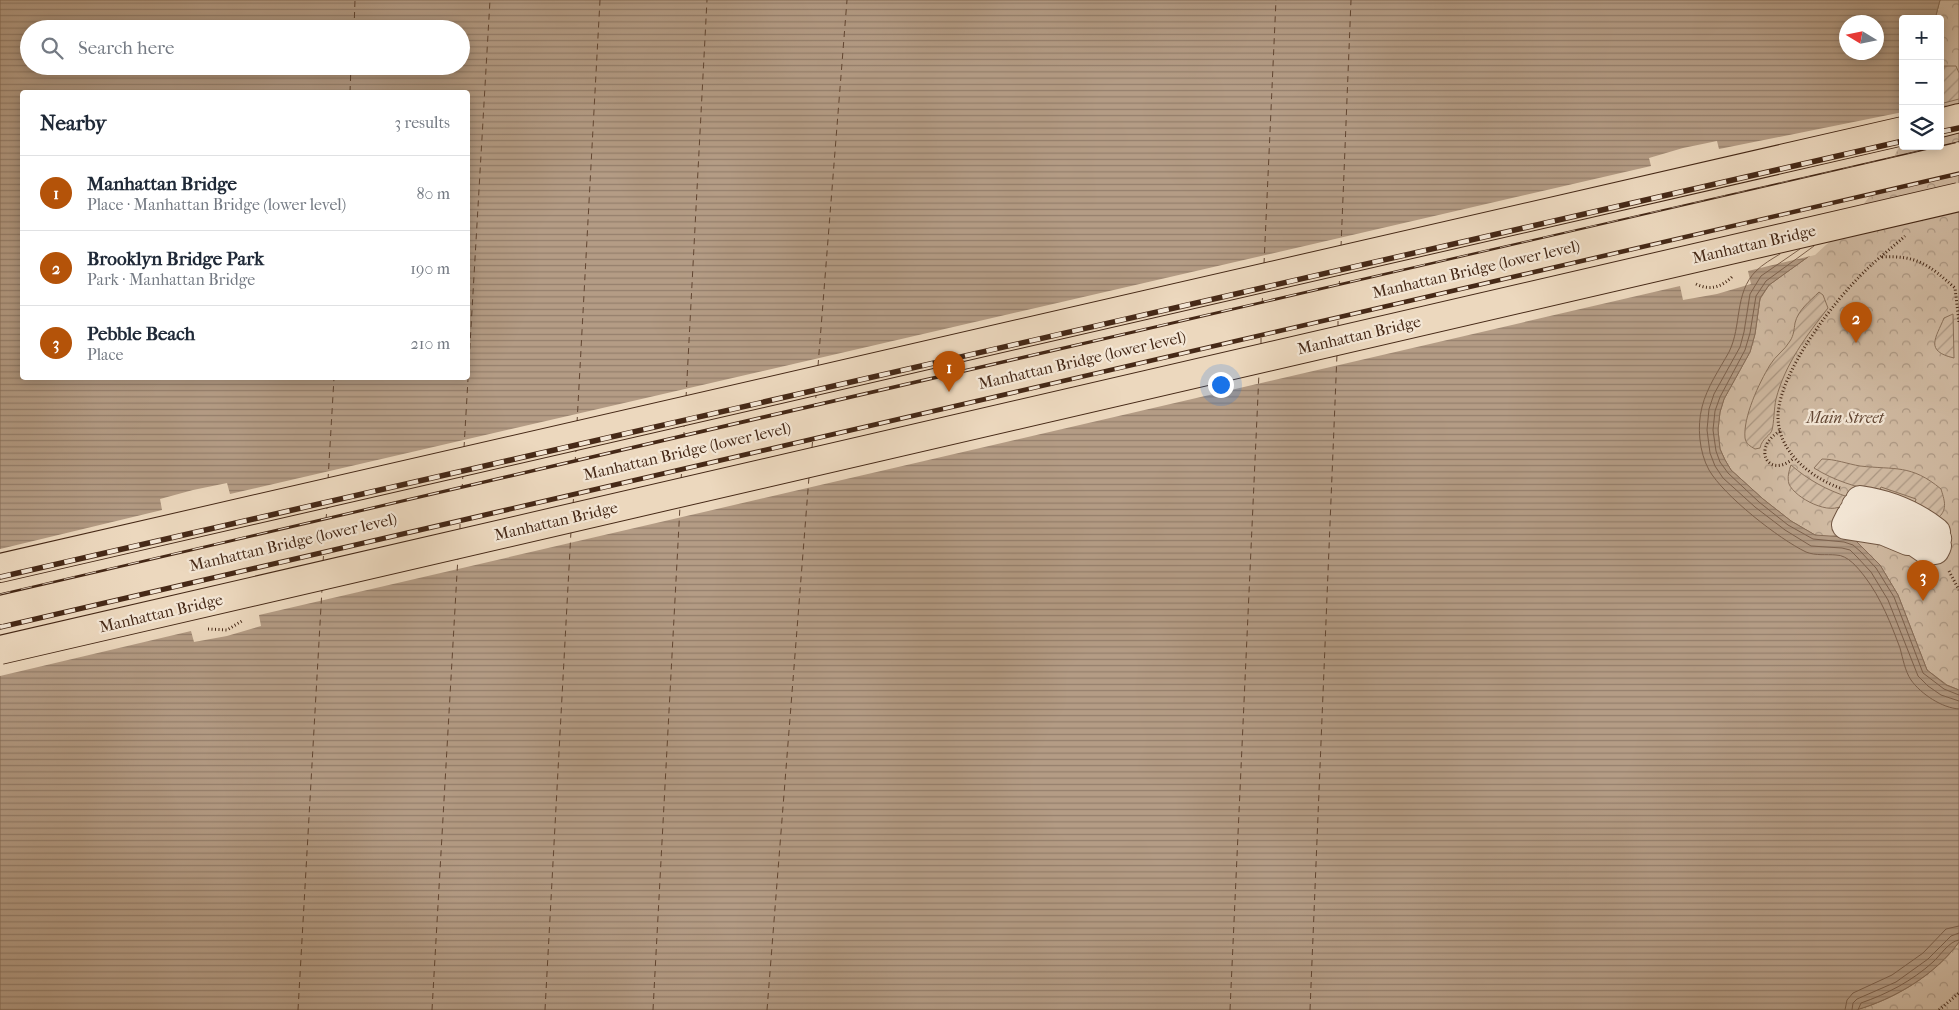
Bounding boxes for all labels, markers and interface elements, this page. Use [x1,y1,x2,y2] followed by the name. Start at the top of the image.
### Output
[1839,15,1884,60] north arrow
[1899,15,1944,150] map controls
[1899,15,1944,60] button: +
[20,20,470,75] search box
[38,34,66,62] icon: search
[78,37,174,59] text: Search here
[1899,60,1944,105] button: −
[1899,105,1944,150] button: layers
[40,111,106,135] text: Nearby
[394,113,450,132] text: 3 results
[87,173,237,195] text: Manhattan Bridge
[53,184,59,203] text: 1
[416,184,450,203] text: 80 m
[87,195,346,214] text: Place · Manhattan Bridge (lower level)
[1690,221,1818,267] street label: Manhattan Bridge
[1370,236,1582,302] street label: Manhattan Bridge (lower level)
[87,248,264,270] text: Brooklyn Bridge Park
[52,259,60,278] text: 2
[410,259,450,278] text: 190 m
[87,270,255,289] text: Park · Manhattan Bridge
[1840,302,1872,343] pin: 2
[1295,312,1423,358] street label: Manhattan Bridge
[87,323,195,345] text: Pebble Beach
[976,327,1188,393] street label: Manhattan Bridge (lower level)
[53,334,59,353] text: 3
[411,334,450,353] text: 210 m
[87,345,123,364] text: Place
[933,351,965,392] pin: 1
[1208,372,1234,398] your location
[1805,408,1885,427] park label: Main Street
[581,418,793,484] street label: Manhattan Bridge (lower level)
[492,498,620,544] street label: Manhattan Bridge
[187,509,399,575] street label: Manhattan Bridge (lower level)
[1907,560,1939,601] pin: 3
[97,590,225,636] street label: Manhattan Bridge

